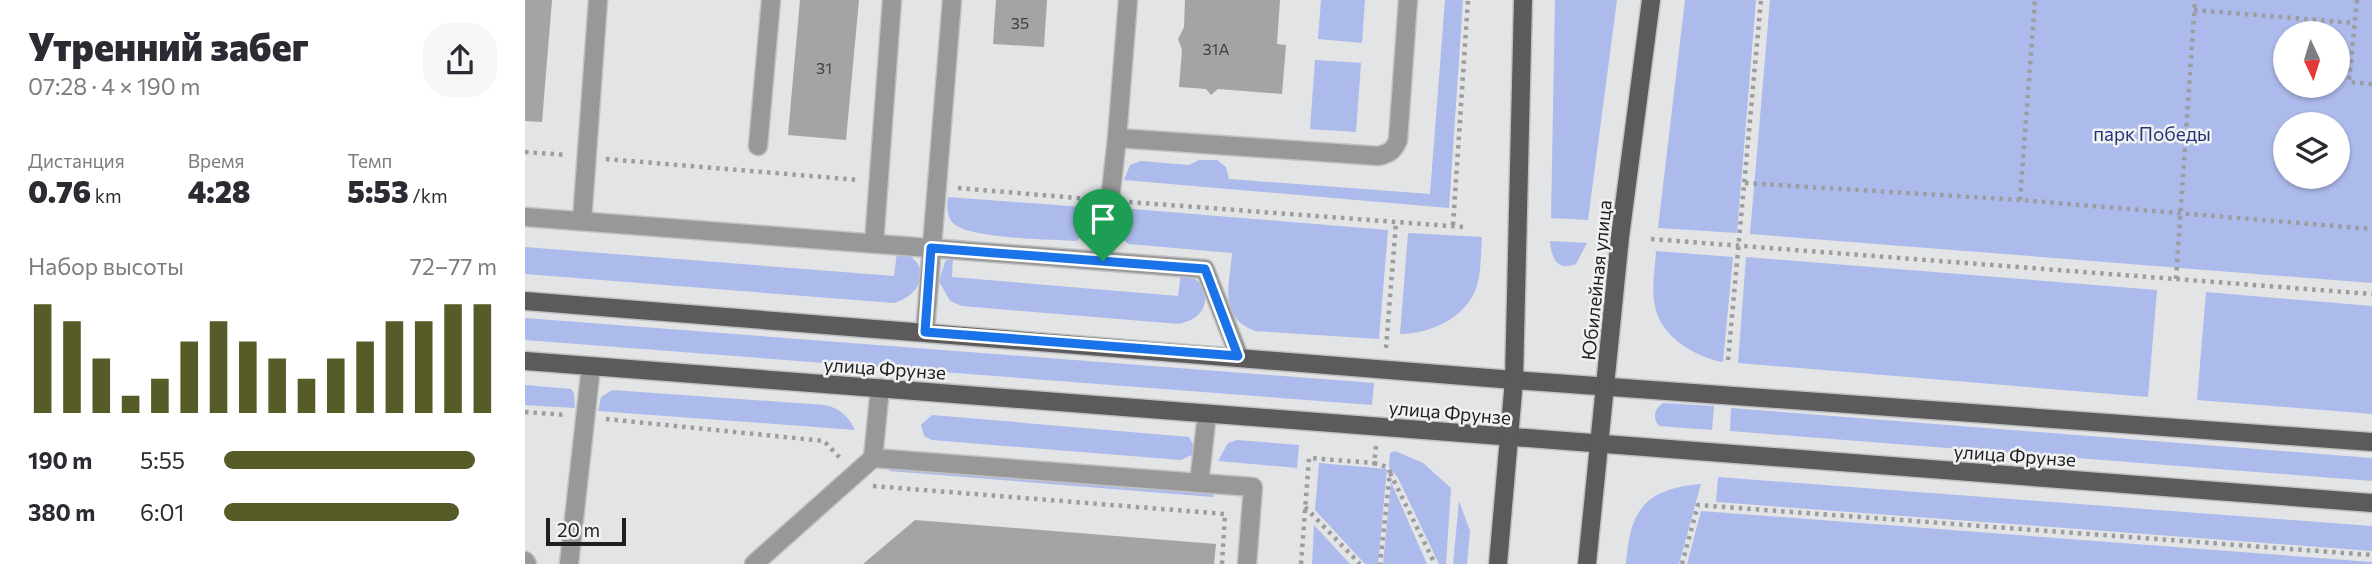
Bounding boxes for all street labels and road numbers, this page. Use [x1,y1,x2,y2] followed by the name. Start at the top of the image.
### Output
[1576,199,1616,361] street label: Юбилейная улица
[823,352,947,384] street label: улица Фрунзе
[1388,395,1512,429] street label: улица Фрунзе
[1953,439,2077,471] street label: улица Фрунзе

